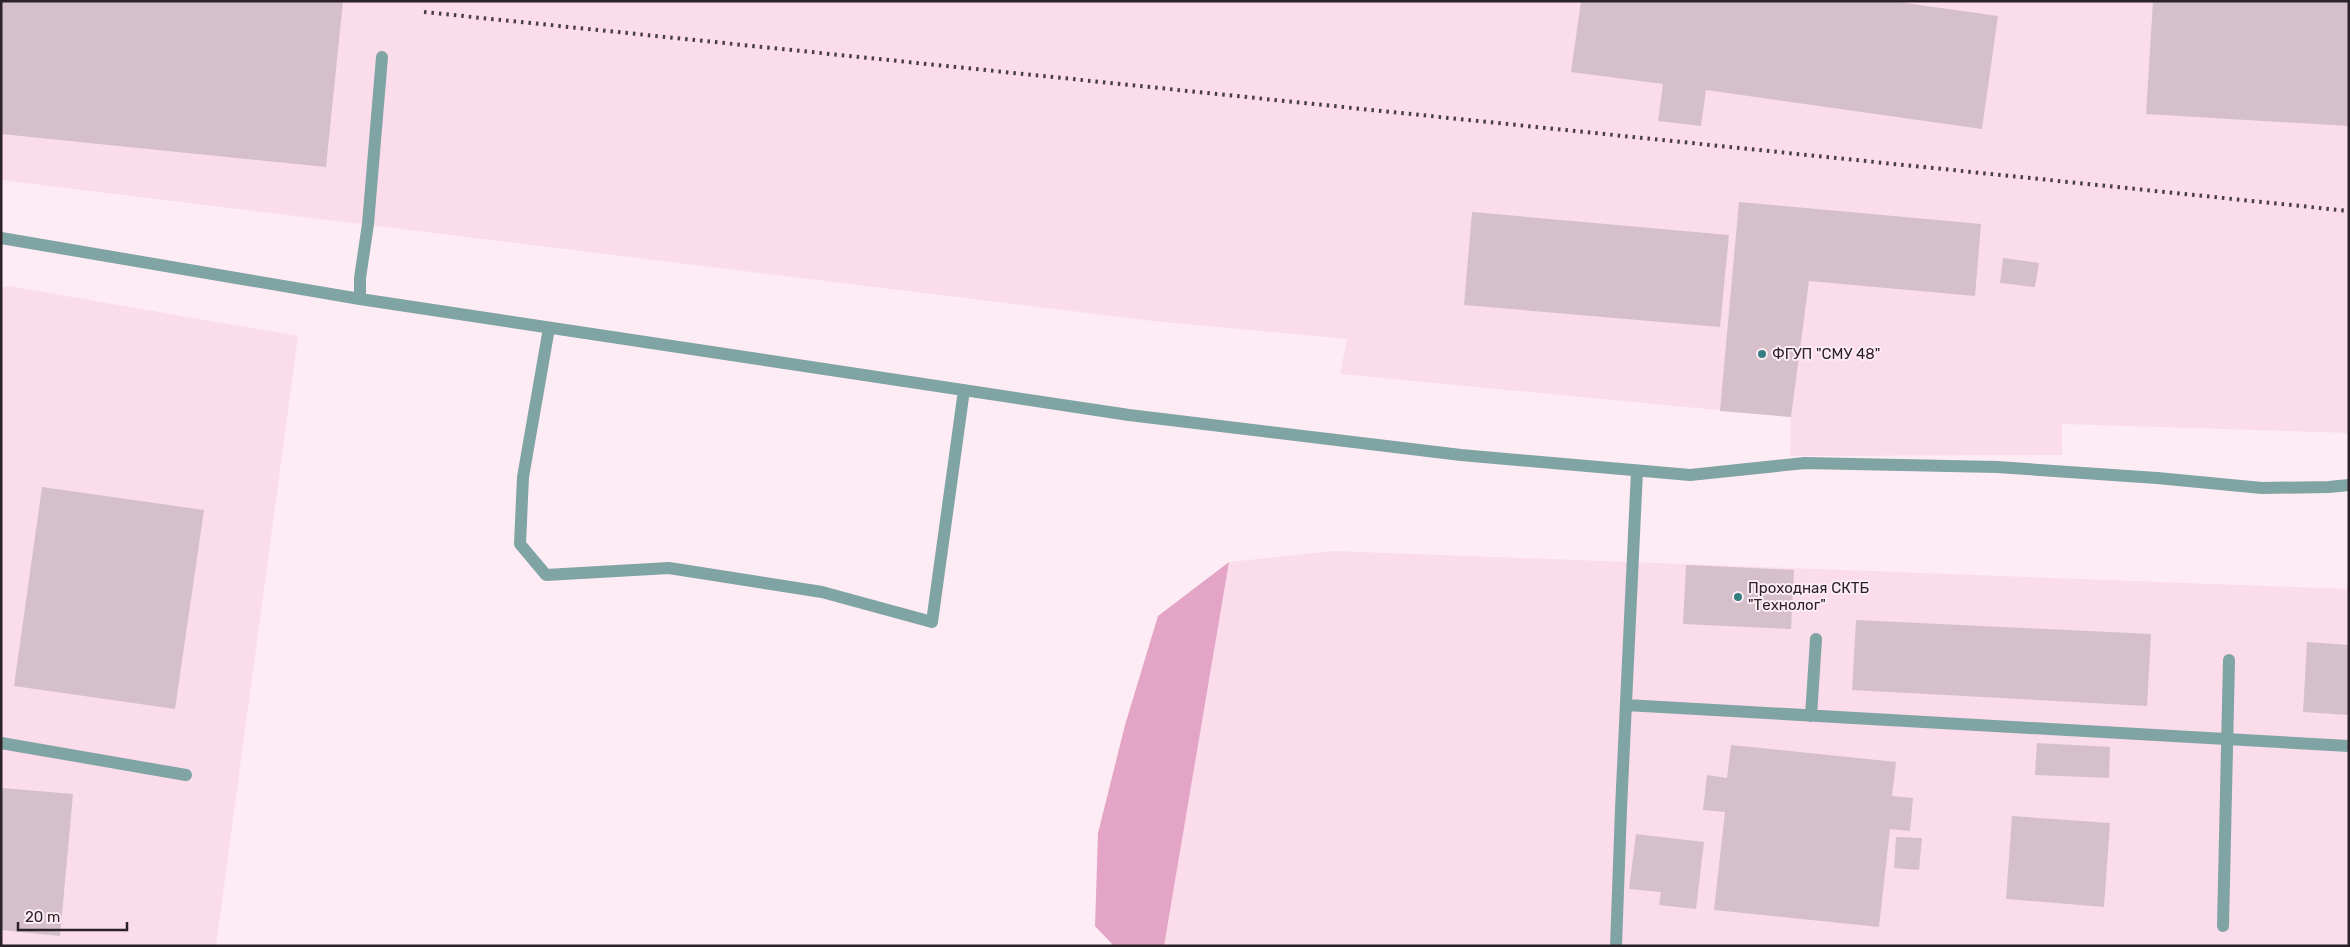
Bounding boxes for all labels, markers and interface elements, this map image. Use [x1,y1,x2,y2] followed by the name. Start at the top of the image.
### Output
[1772,345,1880,363] place label: ФГУП "СМУ 48"
[1756,348,1768,360] marker: ФГУП "СМУ 48"
[1748,579,1869,614] place label: Проходная СКТБ "Технолог"
[1732,591,1744,603] marker: Проходная СКТБ "Технолог"
[18,900,126,932] scale bar
[25,908,60,926] text: 20 m

